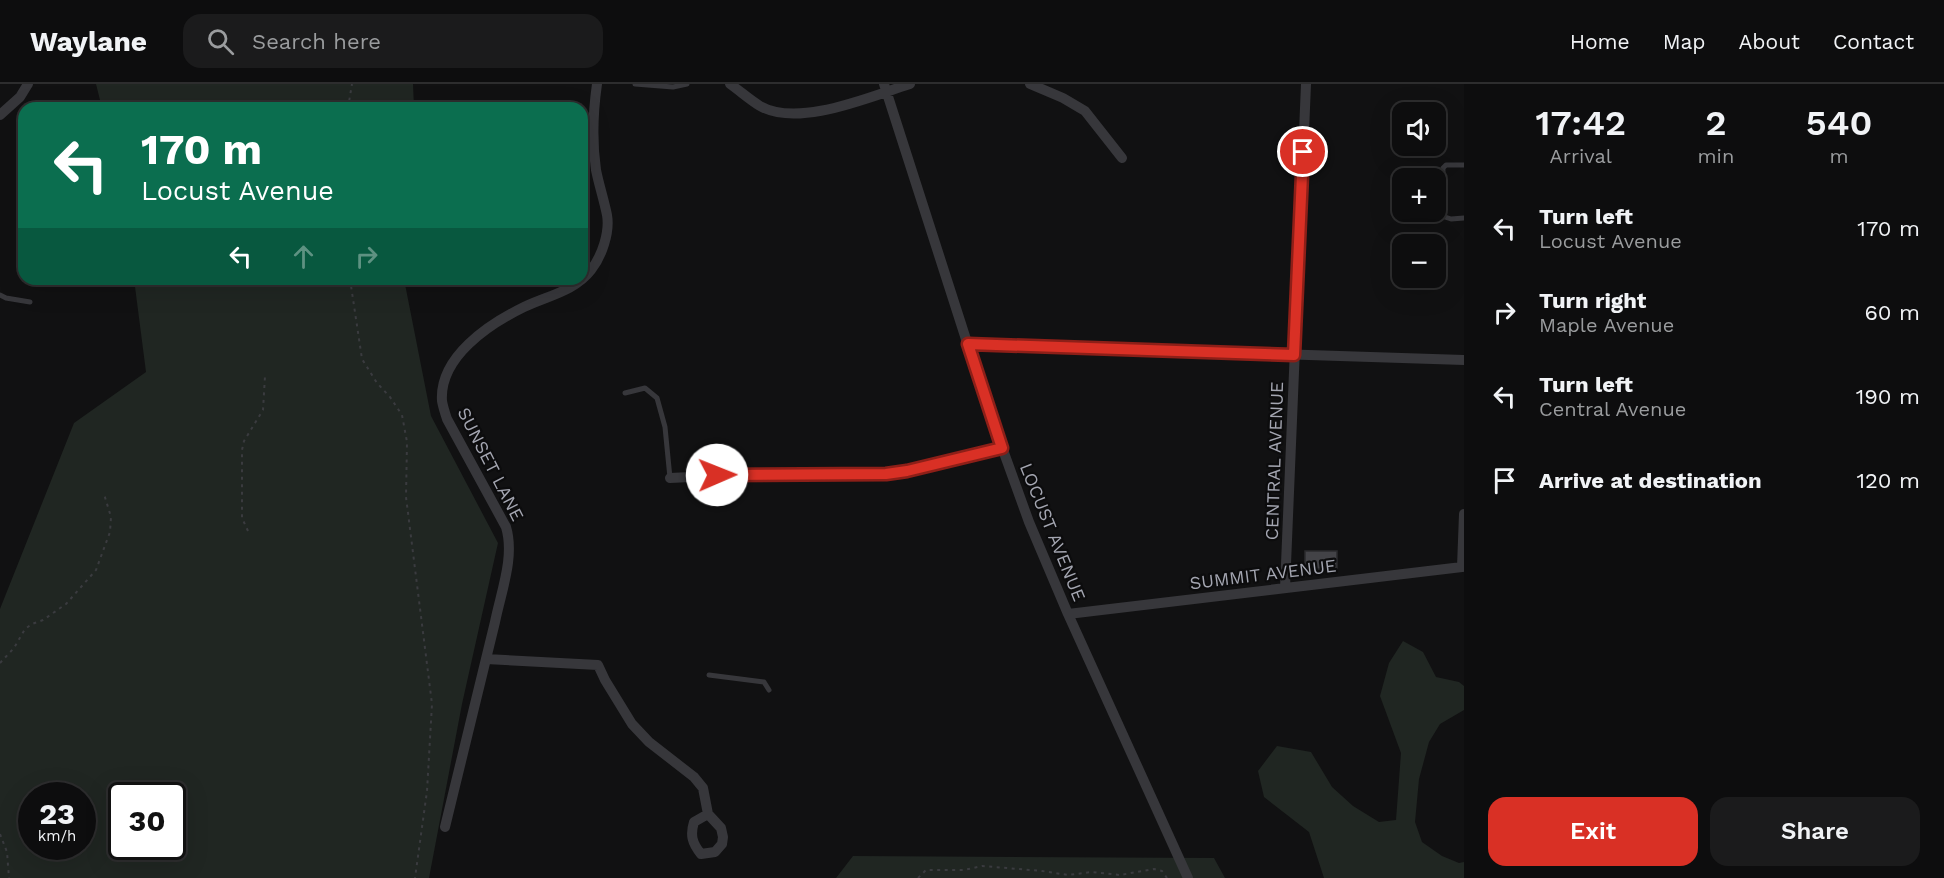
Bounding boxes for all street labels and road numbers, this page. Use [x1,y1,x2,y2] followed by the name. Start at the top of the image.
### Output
[1261,381,1287,541] street label: CENTRAL AVENUE
[453,404,529,524] street label: SUNSET LANE
[1016,460,1090,604] street label: LOCUST AVENUE
[1188,555,1338,593] street label: SUMMIT AVENUE

